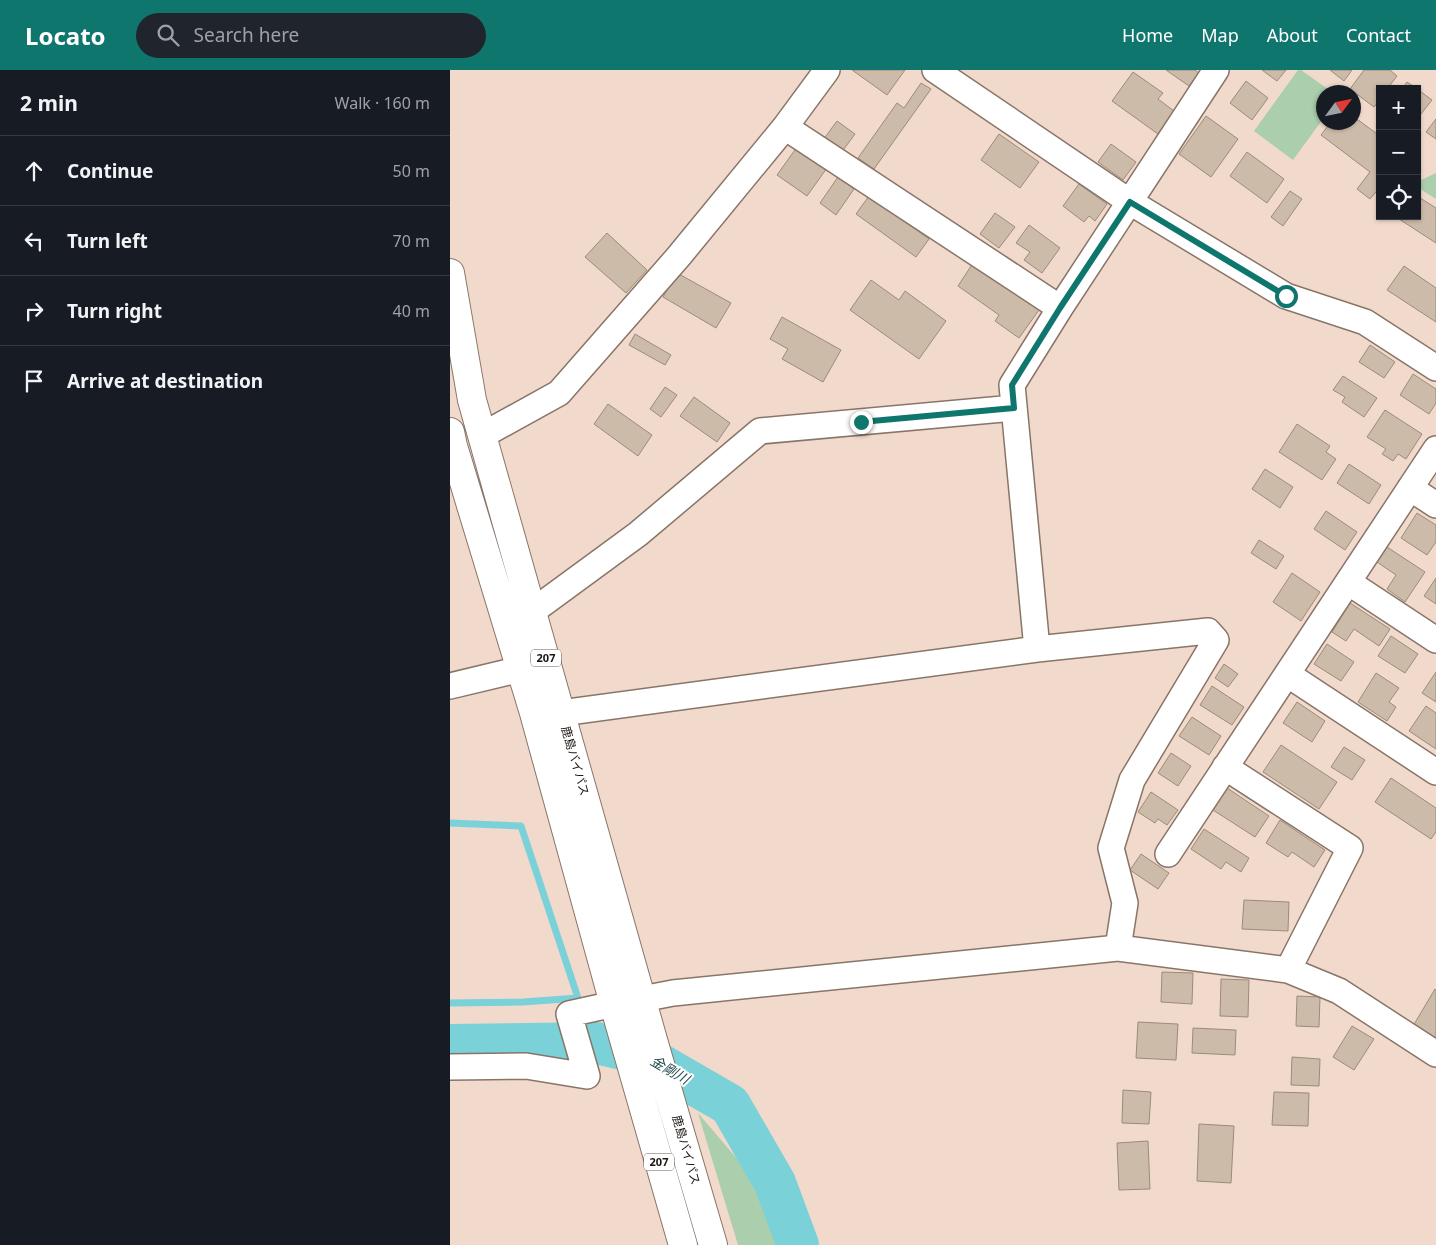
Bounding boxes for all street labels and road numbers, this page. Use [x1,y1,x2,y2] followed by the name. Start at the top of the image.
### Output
[531,650,561,666] road number: 207
[557,724,594,798] street label: 鹿島バイパス
[668,1113,705,1187] street label: 鹿島バイパス
[644,1154,674,1170] road number: 207

